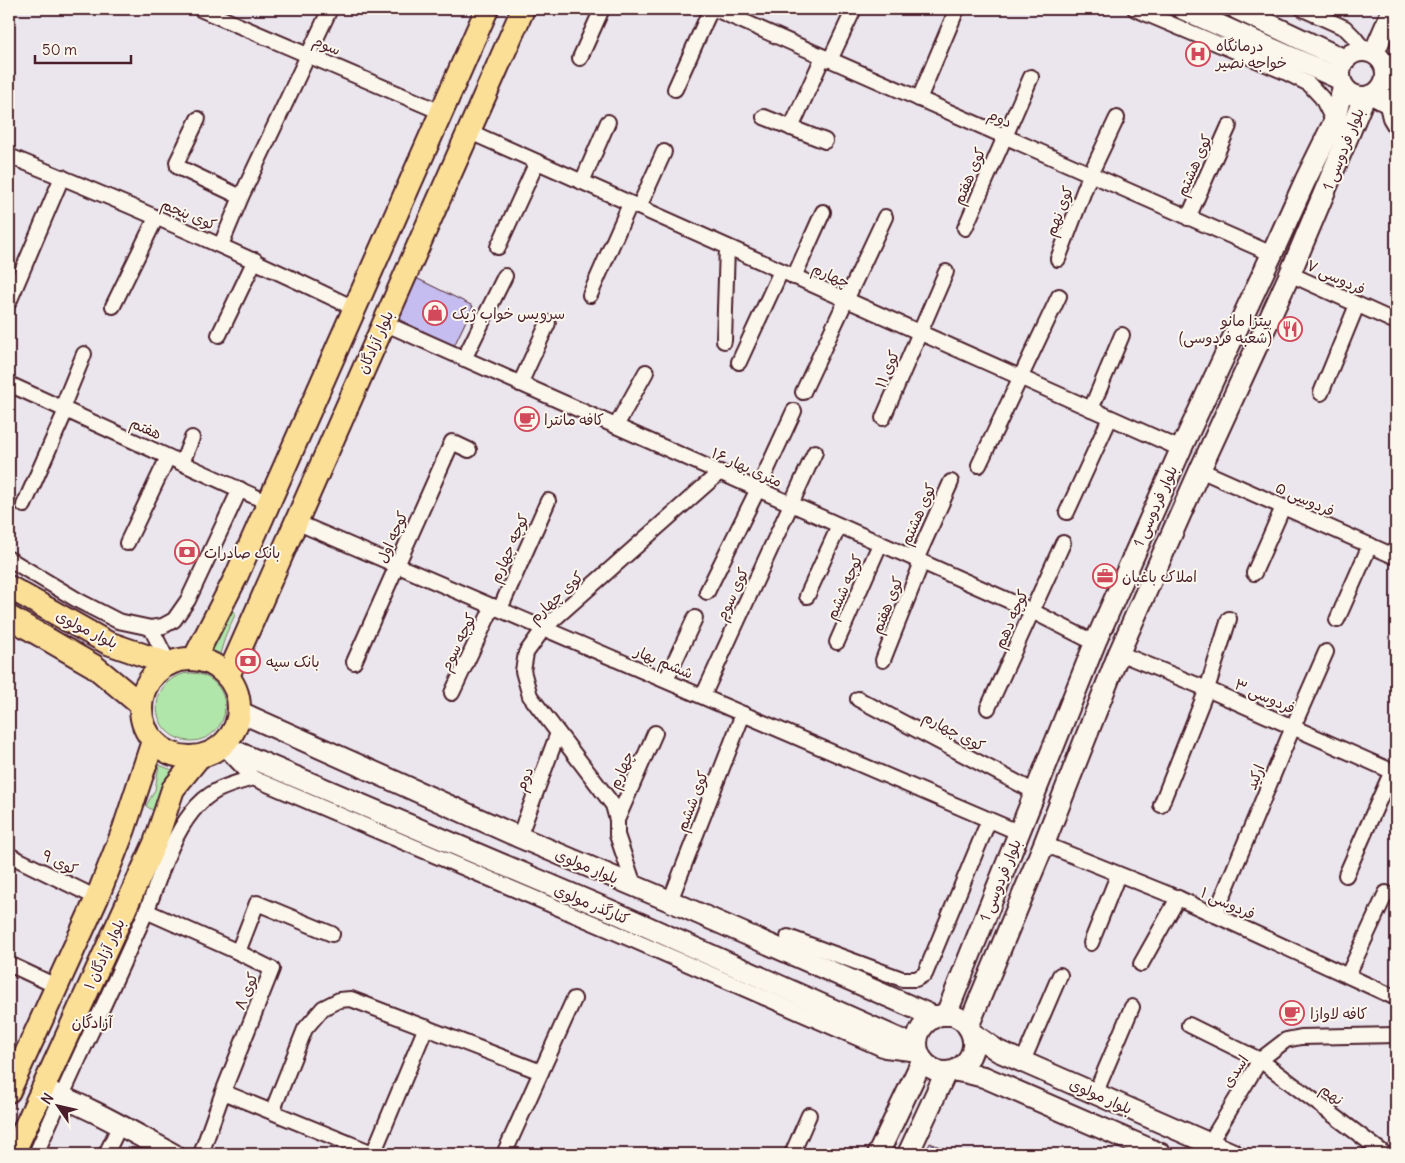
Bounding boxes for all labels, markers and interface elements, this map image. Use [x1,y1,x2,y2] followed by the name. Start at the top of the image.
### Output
[309,31,344,62] street label: سوم
[35,32,131,64] scale bar
[1214,36,1287,72] place label: درمانگاه خواجه نصیر
[42,40,77,59] text: 50 m
[1185,41,1211,67] hospital icon: درمانگاه خواجه نصیر
[984,104,1015,134] street label: دوم
[1318,105,1369,193] street label: بلوار فردوسی 1
[1172,131,1219,200] street label: کوی هشتم
[948,145,992,209] street label: کوی هفتم
[1041,183,1080,240] street label: کوی نهم
[157,194,220,237] street label: کوی پنجم
[1303,255,1368,300] street label: فردوسی ۷
[808,258,853,294] street label: چهارم
[422,300,448,326] shop icon: سرویس خواب ژیک
[452,304,565,324] place label: سرویس خواب ژیک
[353,307,397,377] street label: بلوار آزادگان
[1179,311,1272,348] place label: پیتزا مانو (شعبه فردوسی)
[1277,316,1303,342] restaurant icon: پیتزا مانو (شعبه فردوسی)
[871,347,903,391] street label: کوی ۱۱
[514,406,540,432] cafe icon: کافه مانترا
[544,410,604,429] place label: کافه مانترا
[126,413,165,446] street label: هفتم
[709,443,785,491] street label: ۱۶ متری بهار
[1129,462,1182,550] street label: بلوار فردوسی 1
[1272,478,1337,521] street label: فردوسی ۵
[896,480,943,549] street label: کوی هشتم
[372,508,413,566] street label: کوچه اول
[485,510,535,586] street label: کوچه چهارم
[174,539,200,565] bank icon: بانک صادرات
[204,543,281,562] place label: بانک صادرات
[821,551,870,624] street label: کوچه ششم
[1092,563,1118,589] office icon: املاک باغبان
[711,564,755,625] street label: کوی سوم
[525,567,589,629] street label: کوی چهارم
[1122,567,1197,586] place label: املاک باغبان
[867,573,910,638] street label: کوی هفتم
[990,587,1035,653] street label: کوچه دهم
[53,605,121,653] street label: بلوار مولوی
[436,610,483,676] street label: کوچه سوم
[630,641,696,686] street label: ششم بهار
[235,648,261,674] bank icon: بانک سپه
[266,652,320,672] place label: بانک سپه
[1231,674,1298,719] street label: فردوسی ۳
[919,707,988,757] street label: کوی چهارم
[604,748,640,793] street label: چهارم
[1241,761,1269,793] street label: ارکید
[511,764,540,795] street label: دوم
[672,768,715,835] street label: کوی ششم
[975,836,1026,924] street label: بلوار فردوسی 1
[552,844,622,888] street label: بلوار مولوی
[39,845,81,879] street label: کوی ۹
[552,880,632,928] street label: کنارگذر مولوی
[1197,883,1258,924] street label: فردوسی ۱
[79,915,129,993] street label: بلوار آزادگان ۱
[230,970,262,1012] street label: کوی ۸
[1279,1000,1305,1026] cafe icon: کافه لاوازا
[1310,1004,1367,1023] place label: کافه لاوازا
[72,1012,113,1032] district label: آزادگان
[1217,1051,1253,1091] street label: اسدی
[1067,1074,1135,1118] street label: بلوار مولوی
[1315,1079,1347,1111] street label: نهم
[32,1080,82,1130] north arrow
[37,1090,57,1108] text: N

